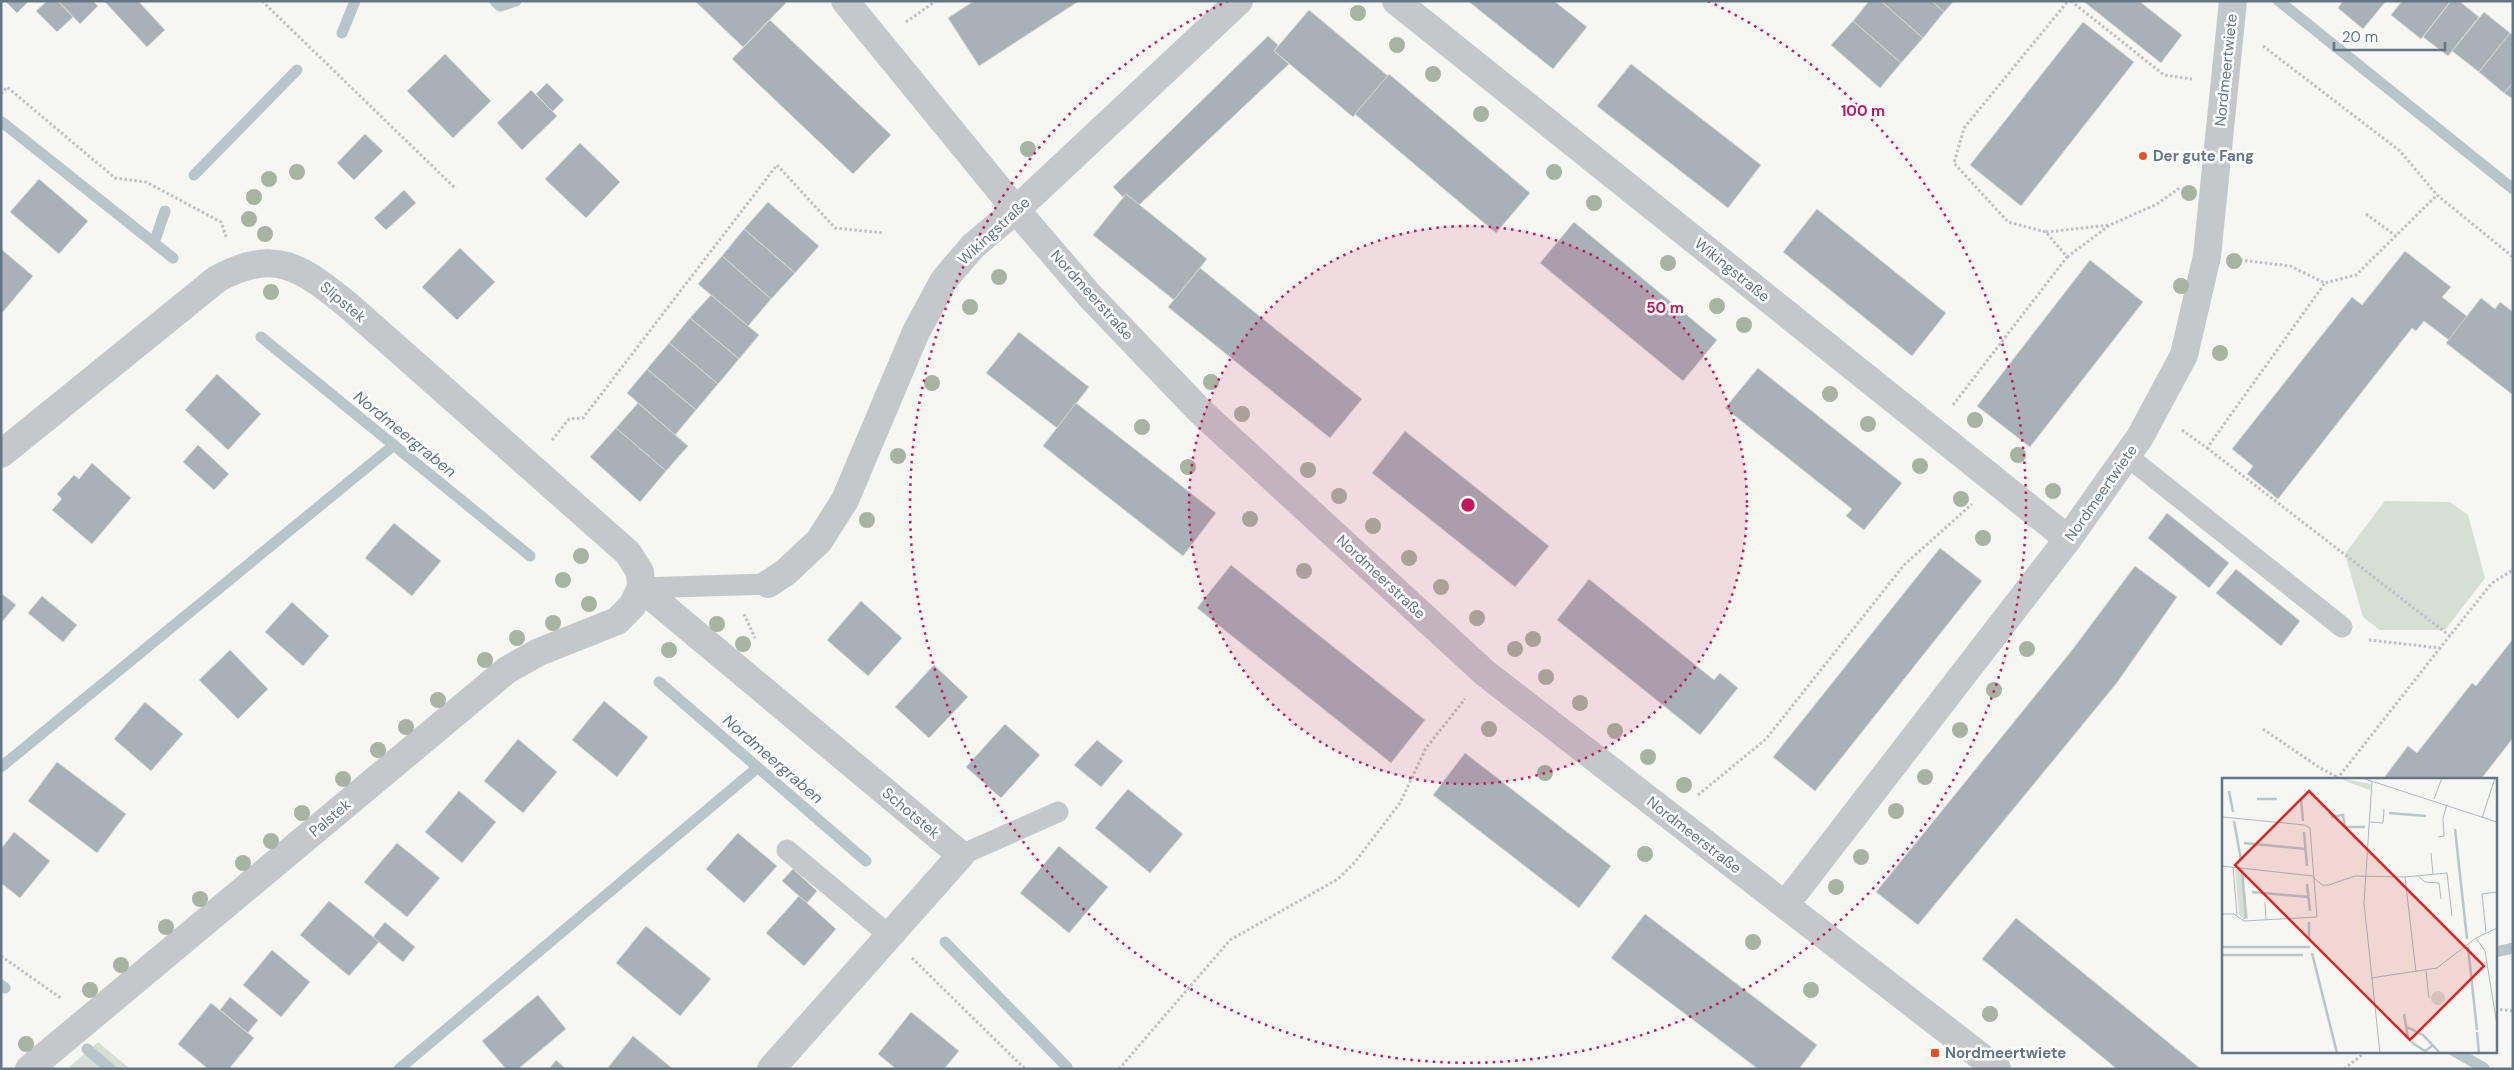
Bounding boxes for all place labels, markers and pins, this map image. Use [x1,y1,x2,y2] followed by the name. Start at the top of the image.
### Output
[2153,146,2254,166] place label: Der gute Fang
[2137,150,2149,162] marker: Der gute Fang
[1459,496,1477,514] centre of rings
[1945,1043,2066,1063] place label: Nordmeertwiete
[1929,1047,1941,1059] marker: Nordmeertwiete

